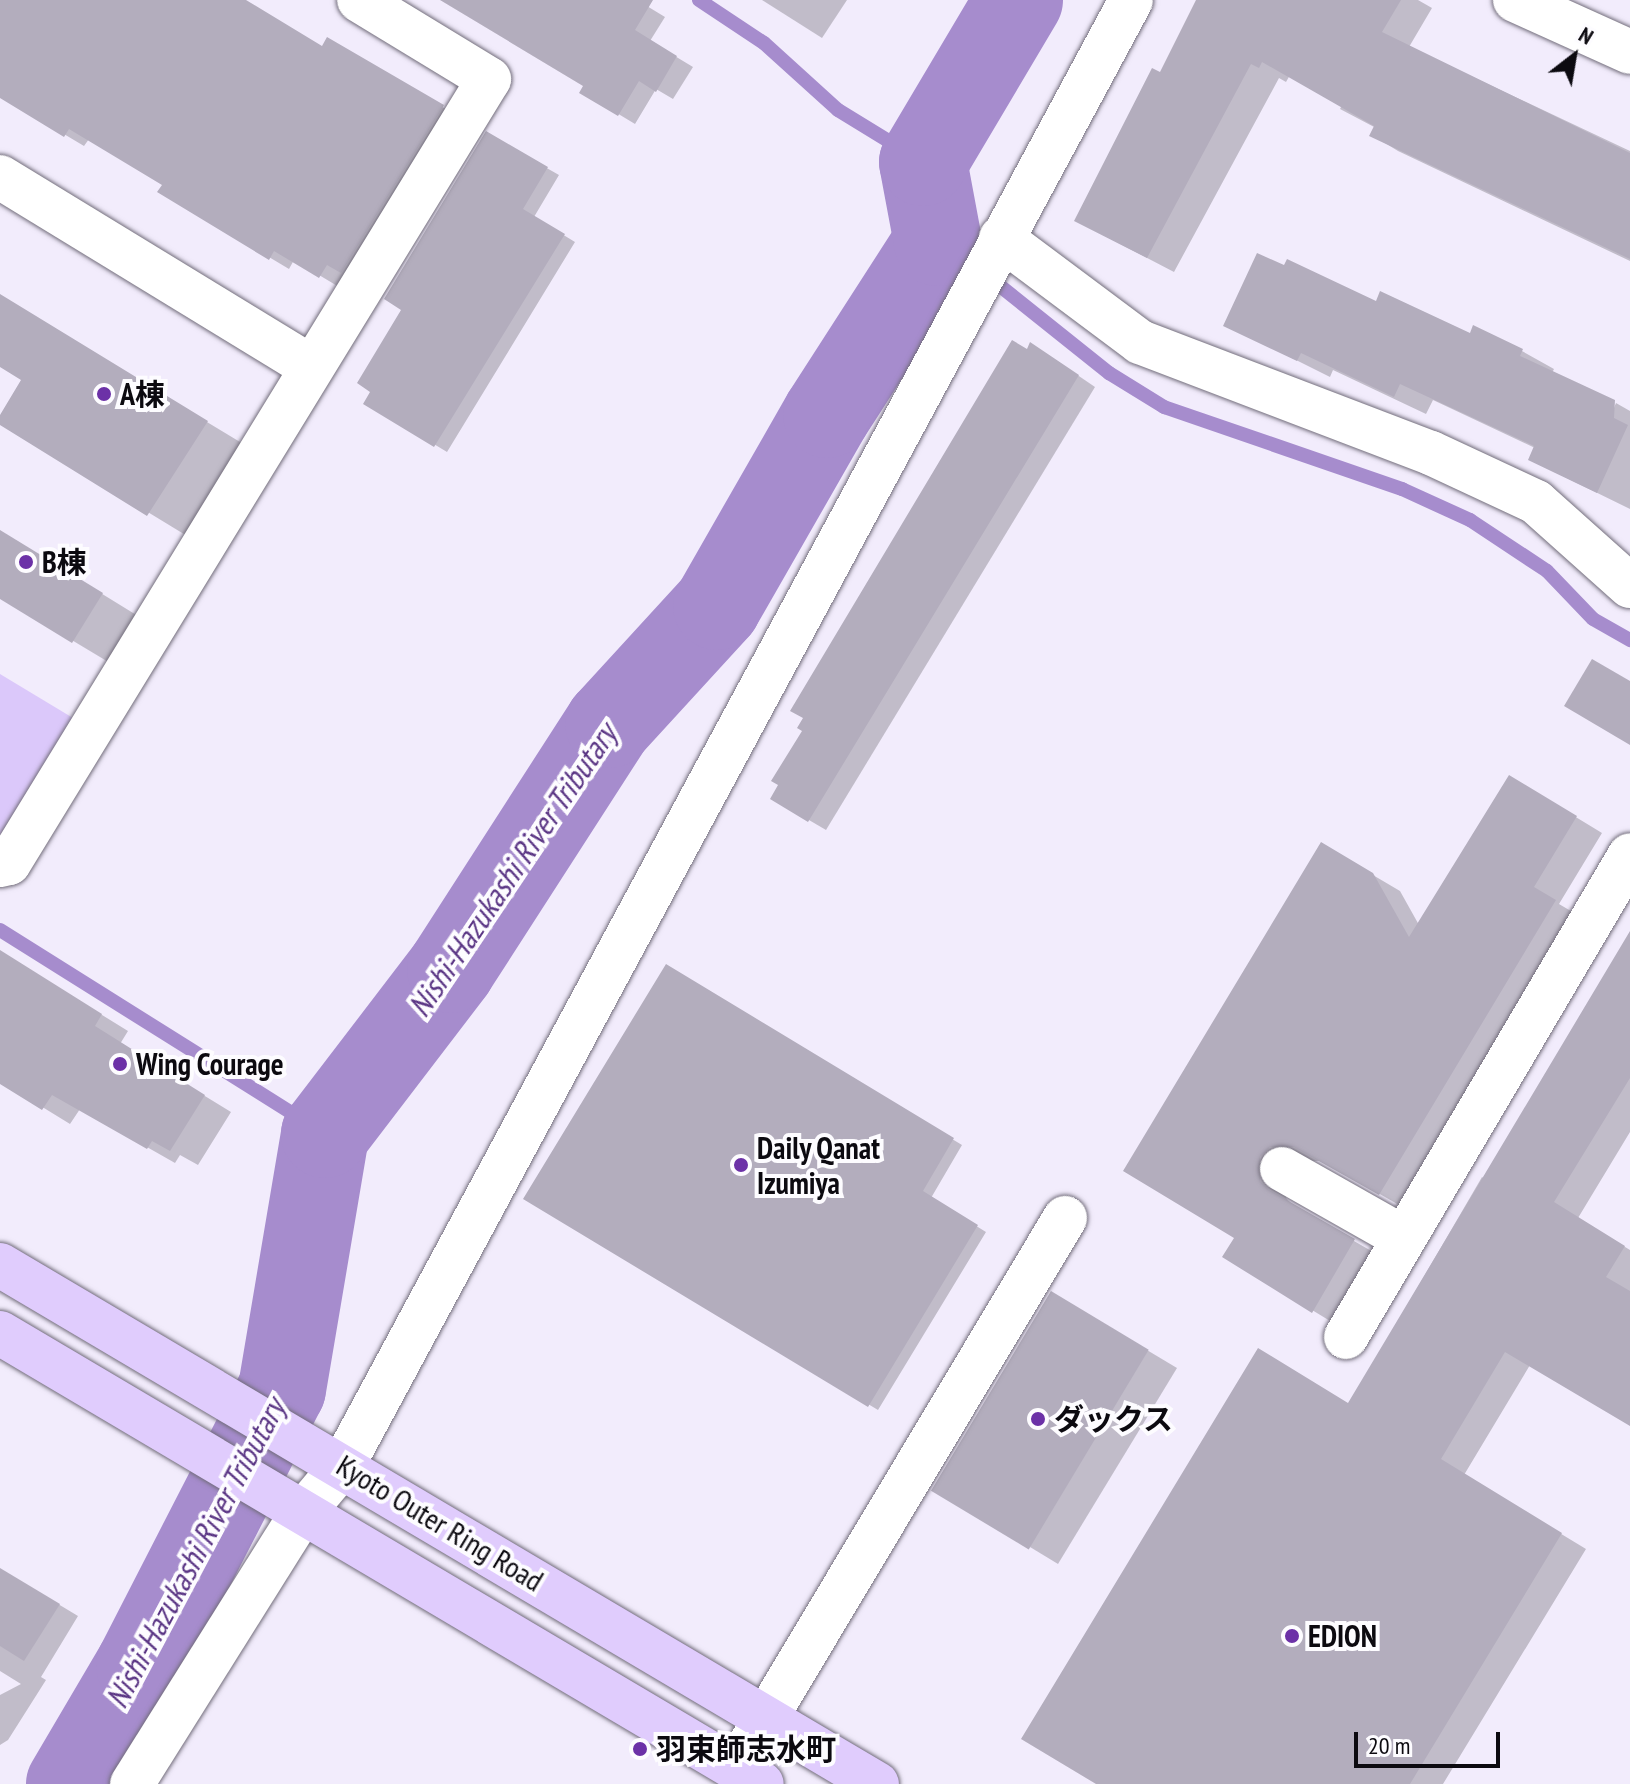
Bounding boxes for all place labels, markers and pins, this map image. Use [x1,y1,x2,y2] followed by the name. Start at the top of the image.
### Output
[120,376,165,412] place label: A棟
[95,385,113,403] marker: A棟
[42,544,87,580] place label: B棟
[17,553,35,571] marker: B棟
[136,1046,284,1082] place label: Wing Courage
[111,1055,129,1073] marker: Wing Courage
[757,1130,881,1200] place label: Daily Qanat Izumiya
[732,1156,750,1174] marker: Daily Qanat Izumiya
[1054,1401,1174,1437] place label: ダックス
[1029,1410,1047,1428] marker: ダックス
[1308,1618,1377,1654] place label: EDION
[1283,1627,1301,1645] marker: EDION
[656,1731,836,1767] place label: 羽束師志水町
[631,1740,649,1758] marker: 羽束師志水町

